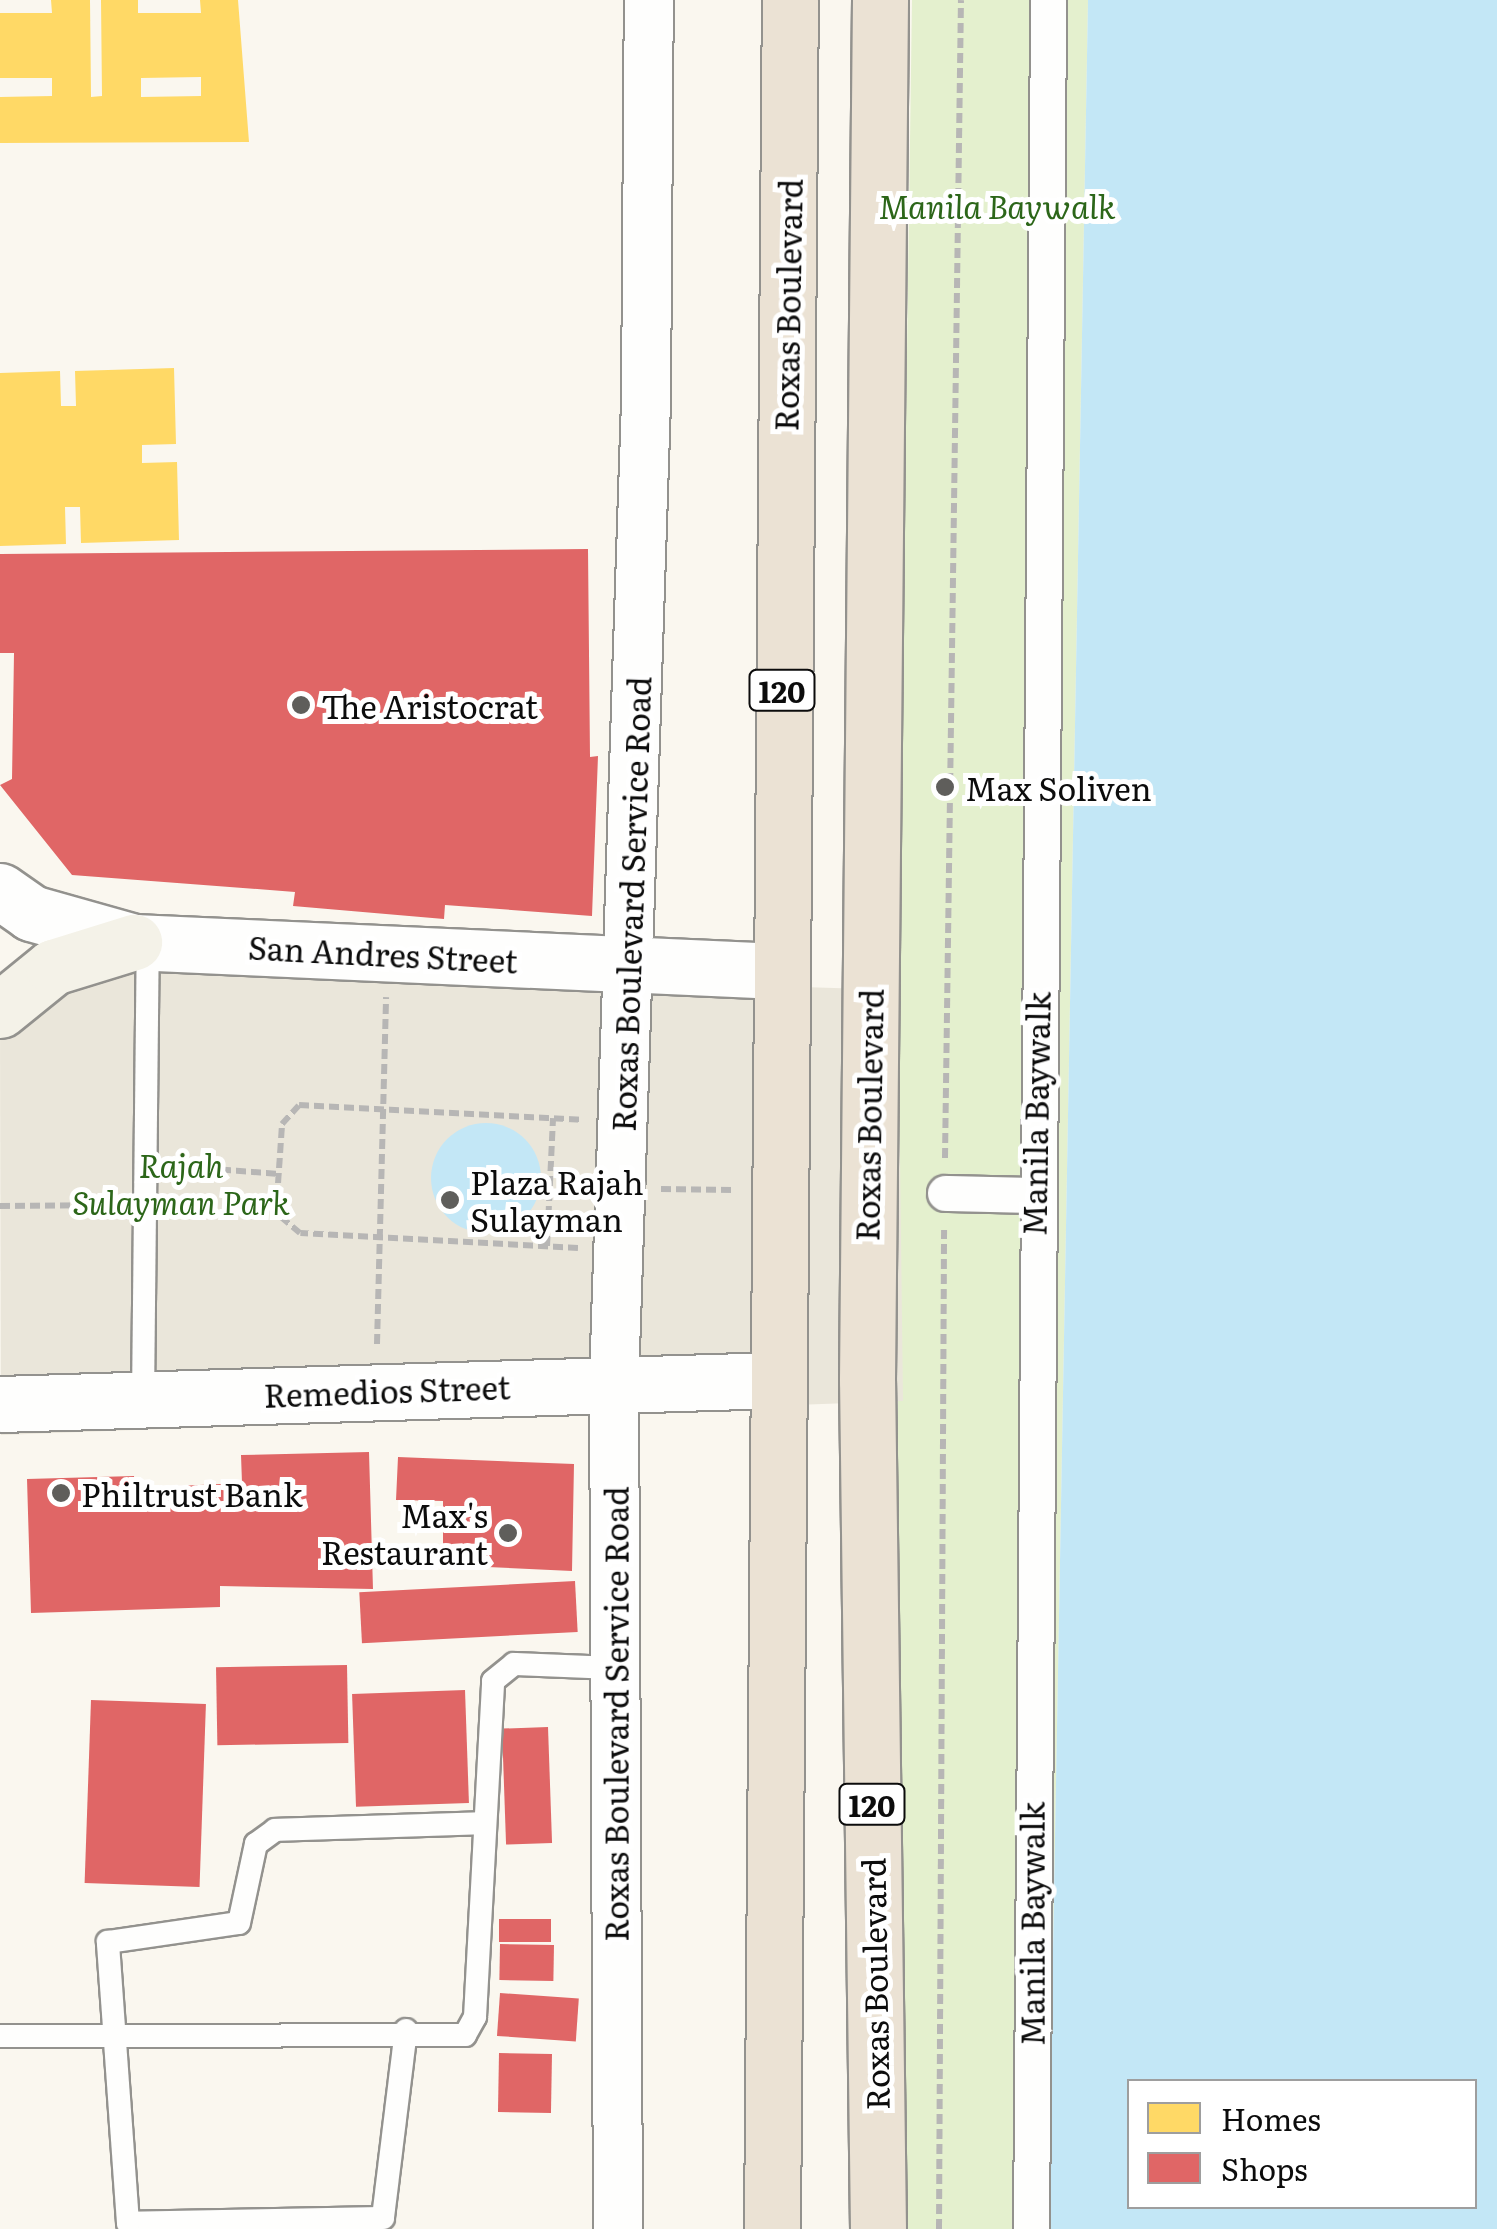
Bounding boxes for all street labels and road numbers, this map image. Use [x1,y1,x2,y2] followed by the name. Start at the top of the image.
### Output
[766,178,808,432] street label: Roxas Boulevard
[747,665,817,715] road number: 120
[603,676,657,1132] street label: Roxas Boulevard Service Road
[247,927,519,979] street label: San Andres Street
[847,988,889,1242] street label: Roxas Boulevard
[1014,992,1056,1236] street label: Manila Baywalk
[263,1367,511,1413] street label: Remedios Street
[596,1486,634,1942] street label: Roxas Boulevard Service Road
[837,1779,907,1829] road number: 120
[1012,1802,1050,2046] street label: Manila Baywalk
[853,1857,895,2111] street label: Roxas Boulevard

